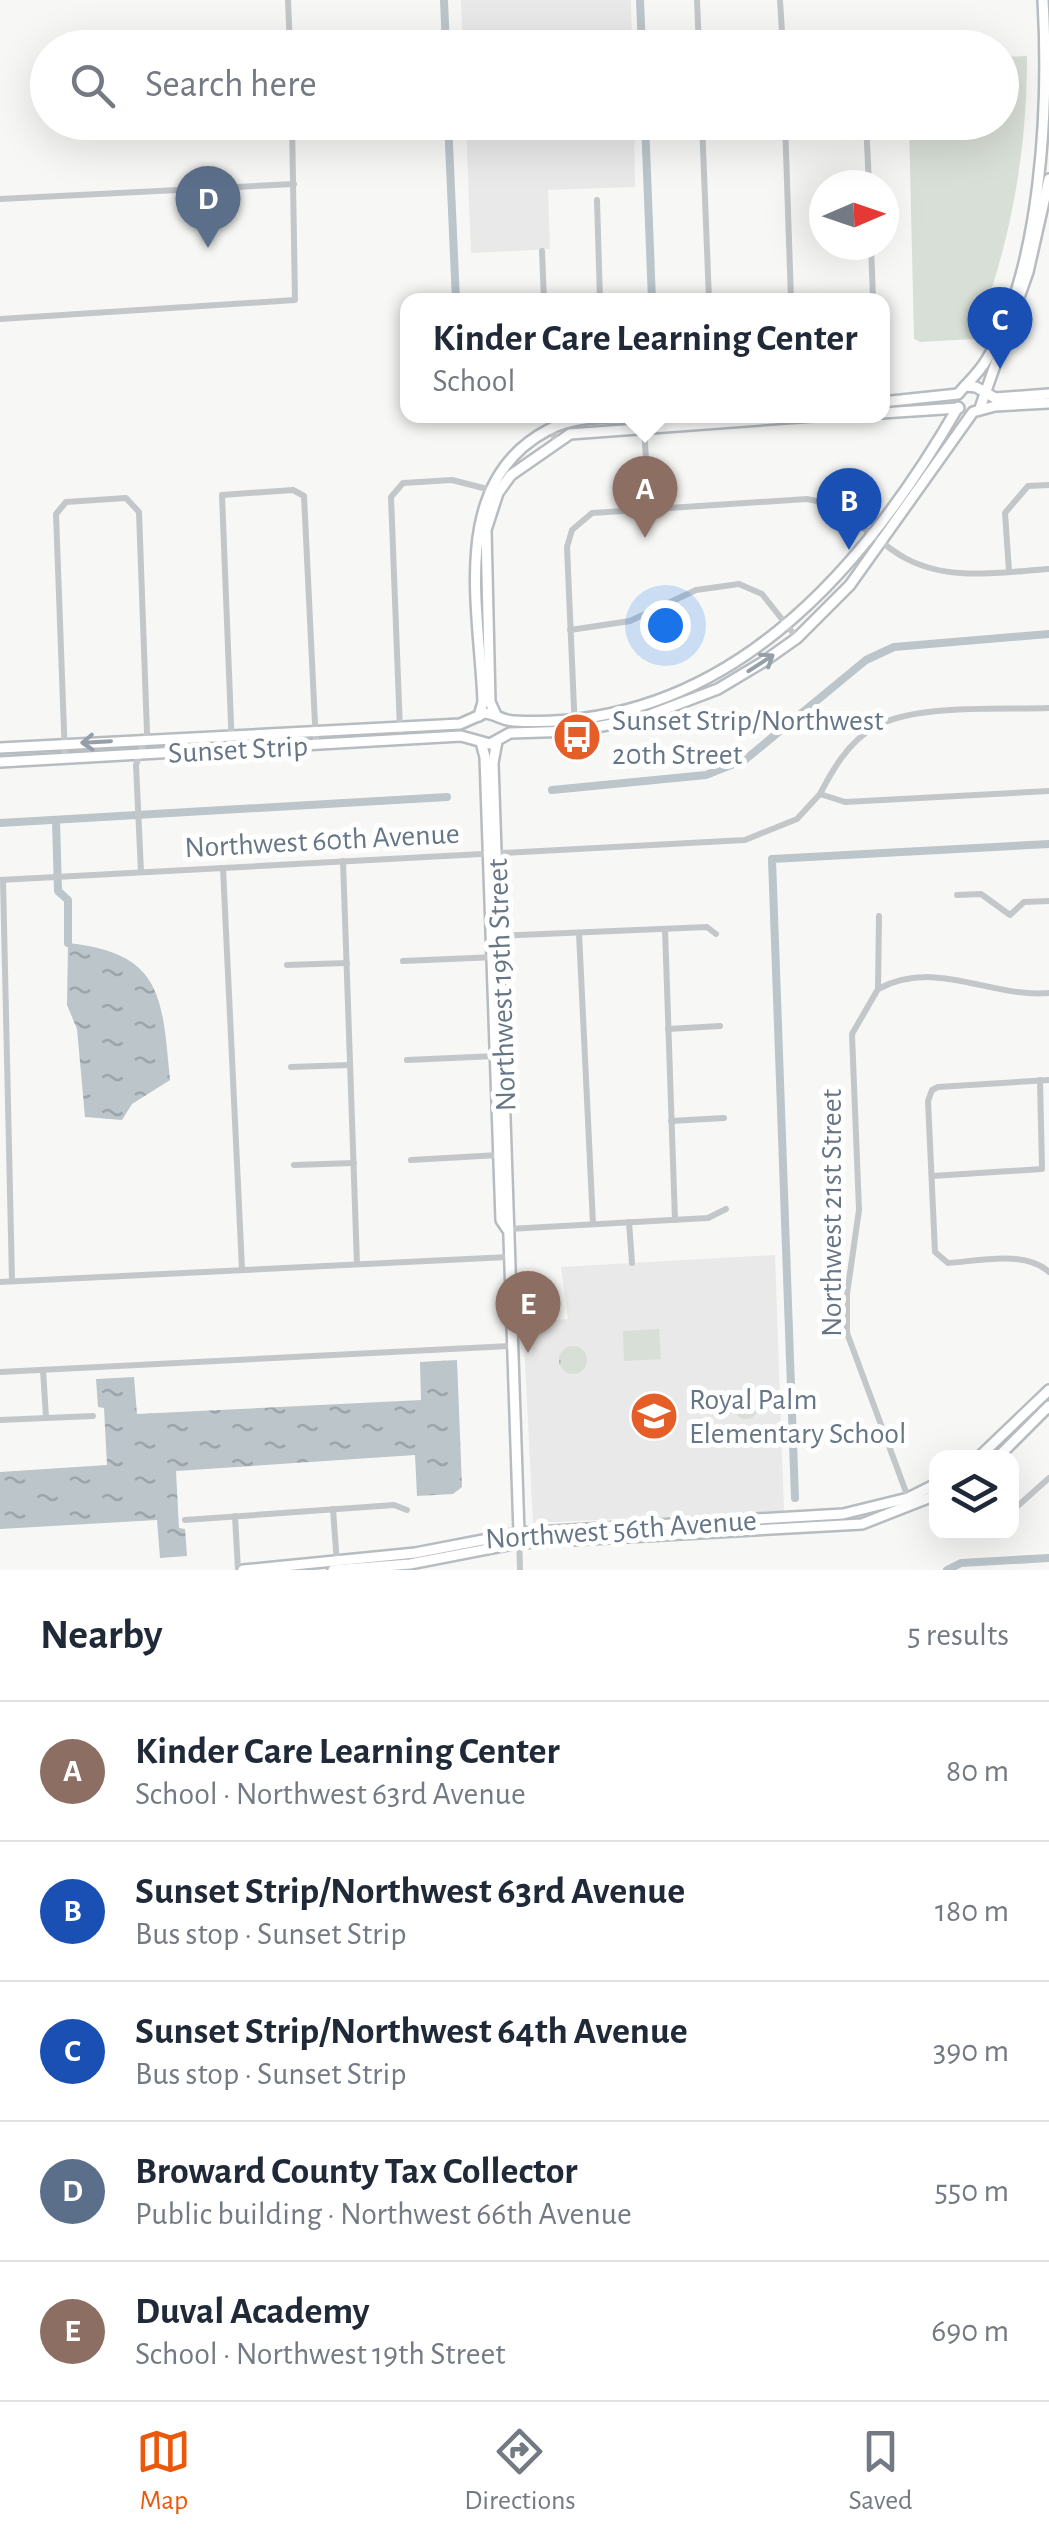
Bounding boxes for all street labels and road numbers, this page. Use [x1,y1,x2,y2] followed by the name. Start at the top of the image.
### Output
[167,731,309,769] street label: Sunset Strip
[184,819,460,863] street label: Northwest 60th Avenue
[483,858,521,1112] street label: Northwest 19th Street
[817,1089,847,1337] street label: Northwest 21st Street
[484,1506,758,1554] street label: Northwest 56th Avenue

